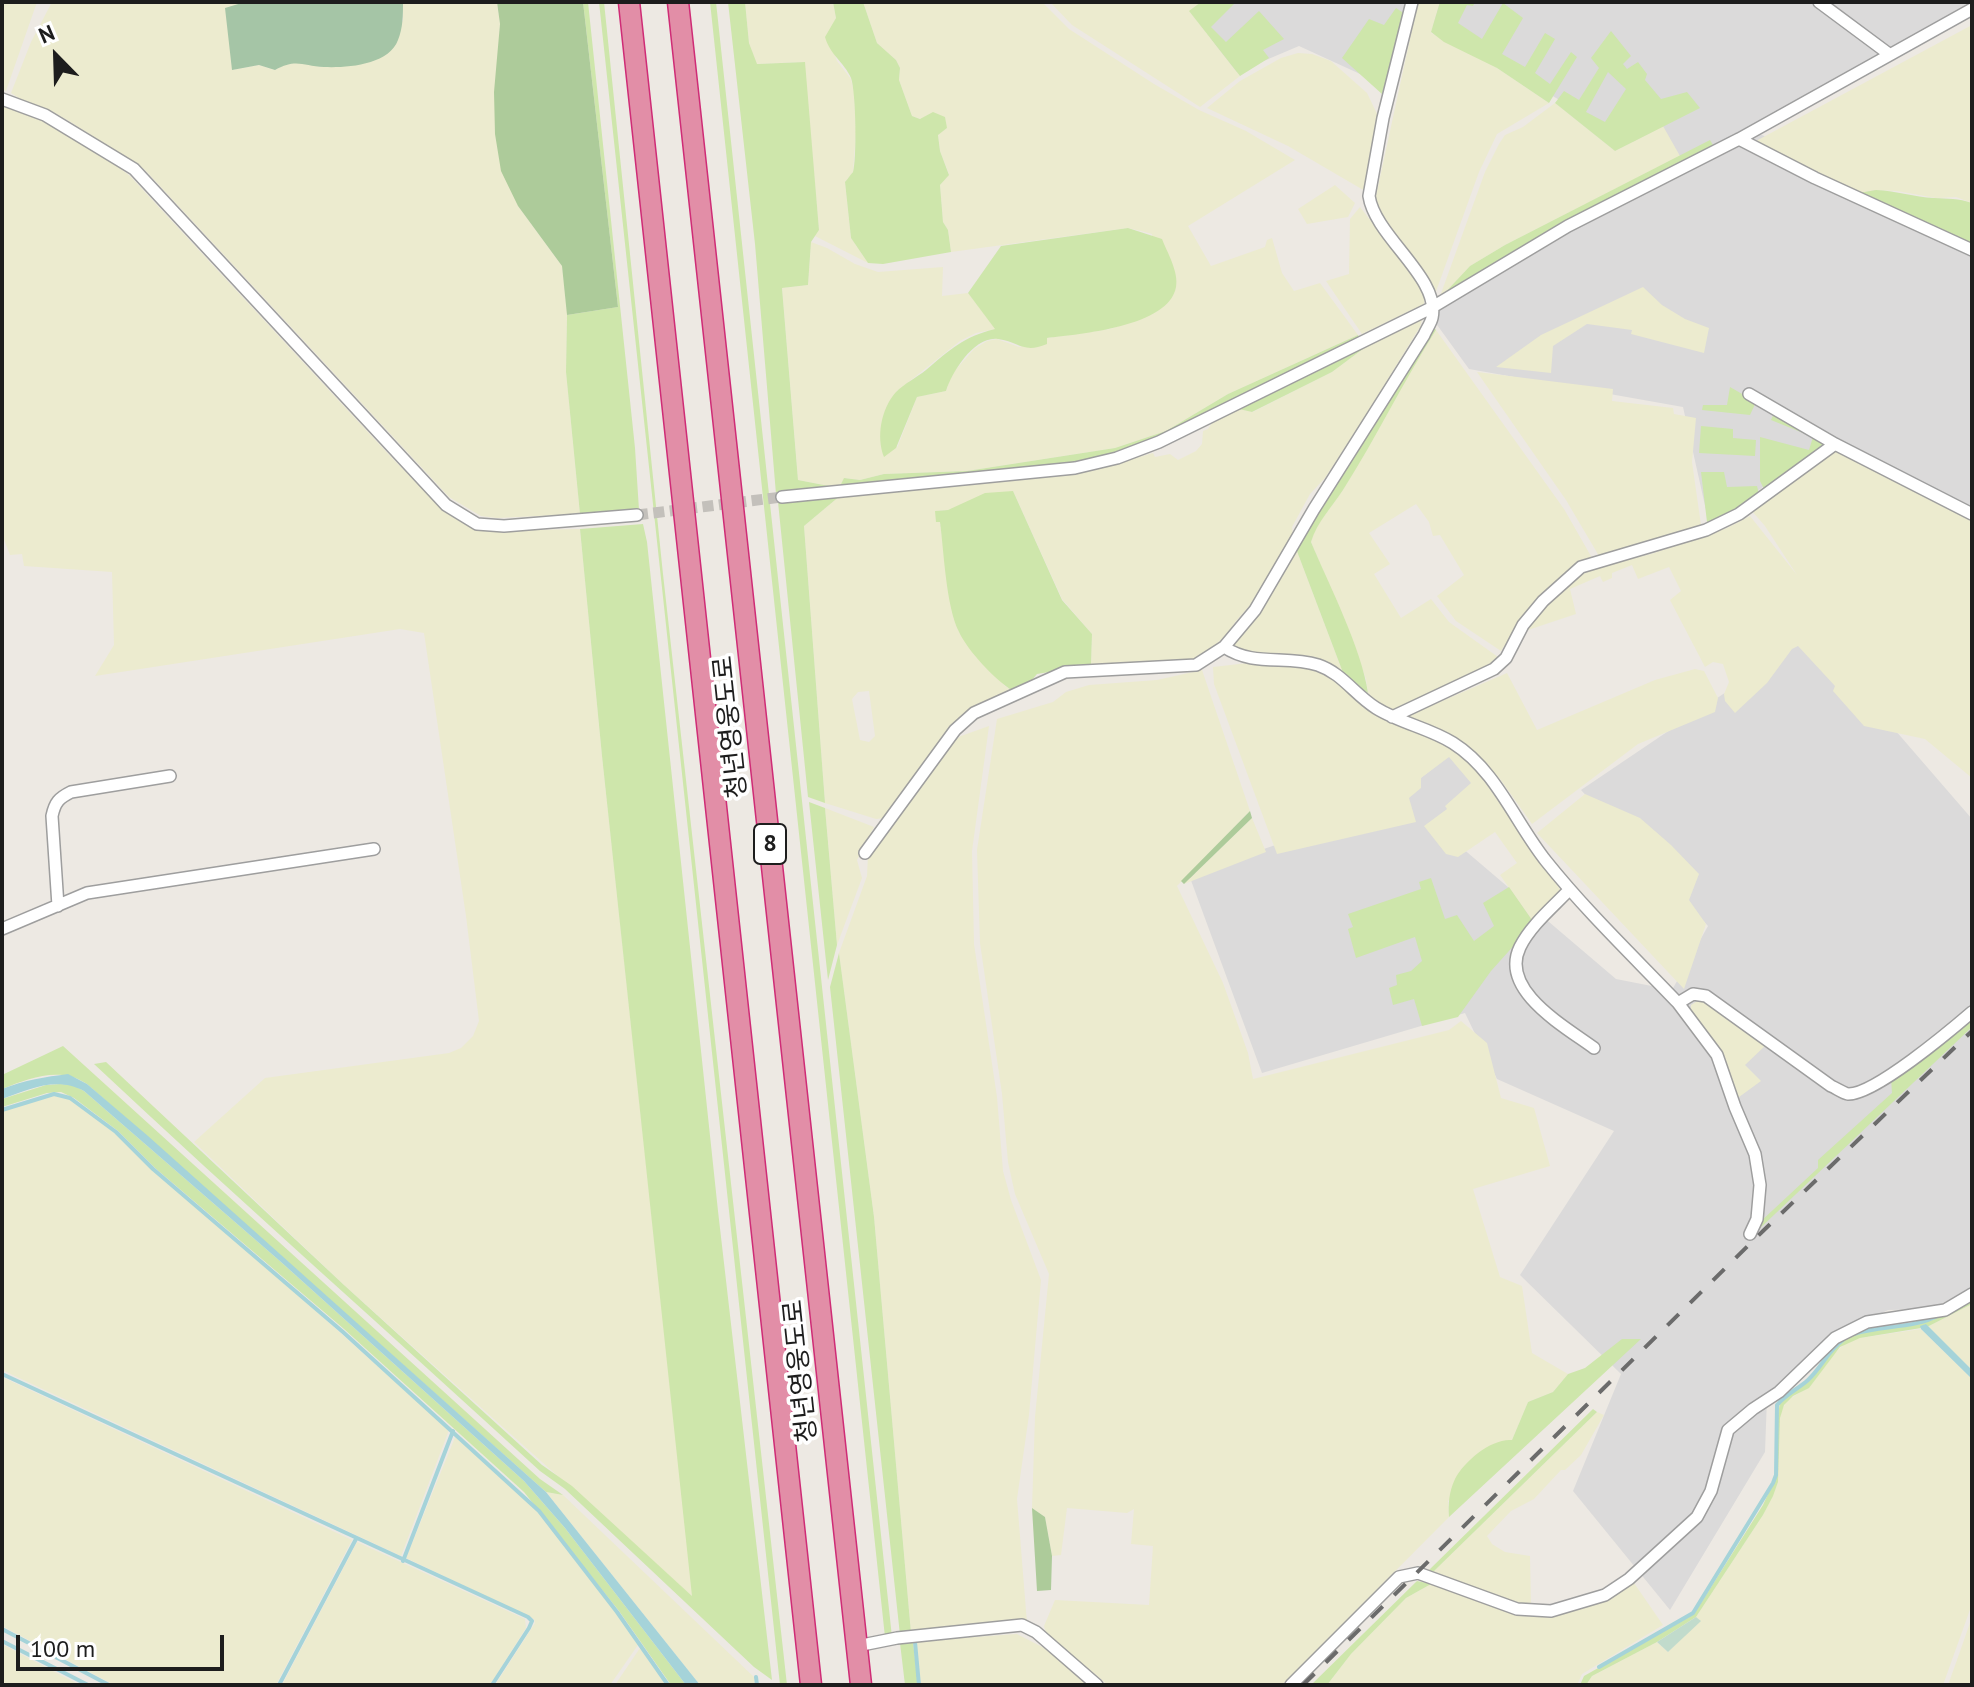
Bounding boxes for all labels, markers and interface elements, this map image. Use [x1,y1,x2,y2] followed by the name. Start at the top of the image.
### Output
[16,16,96,96] north arrow
[34,18,59,50] text: N
[708,654,754,800] street label: 청년영웅도로
[754,824,786,864] road number: 8
[778,1298,824,1444] street label: 청년영웅도로
[20,1619,228,1669] scale bar
[30,1633,95,1664] text: 100 m

